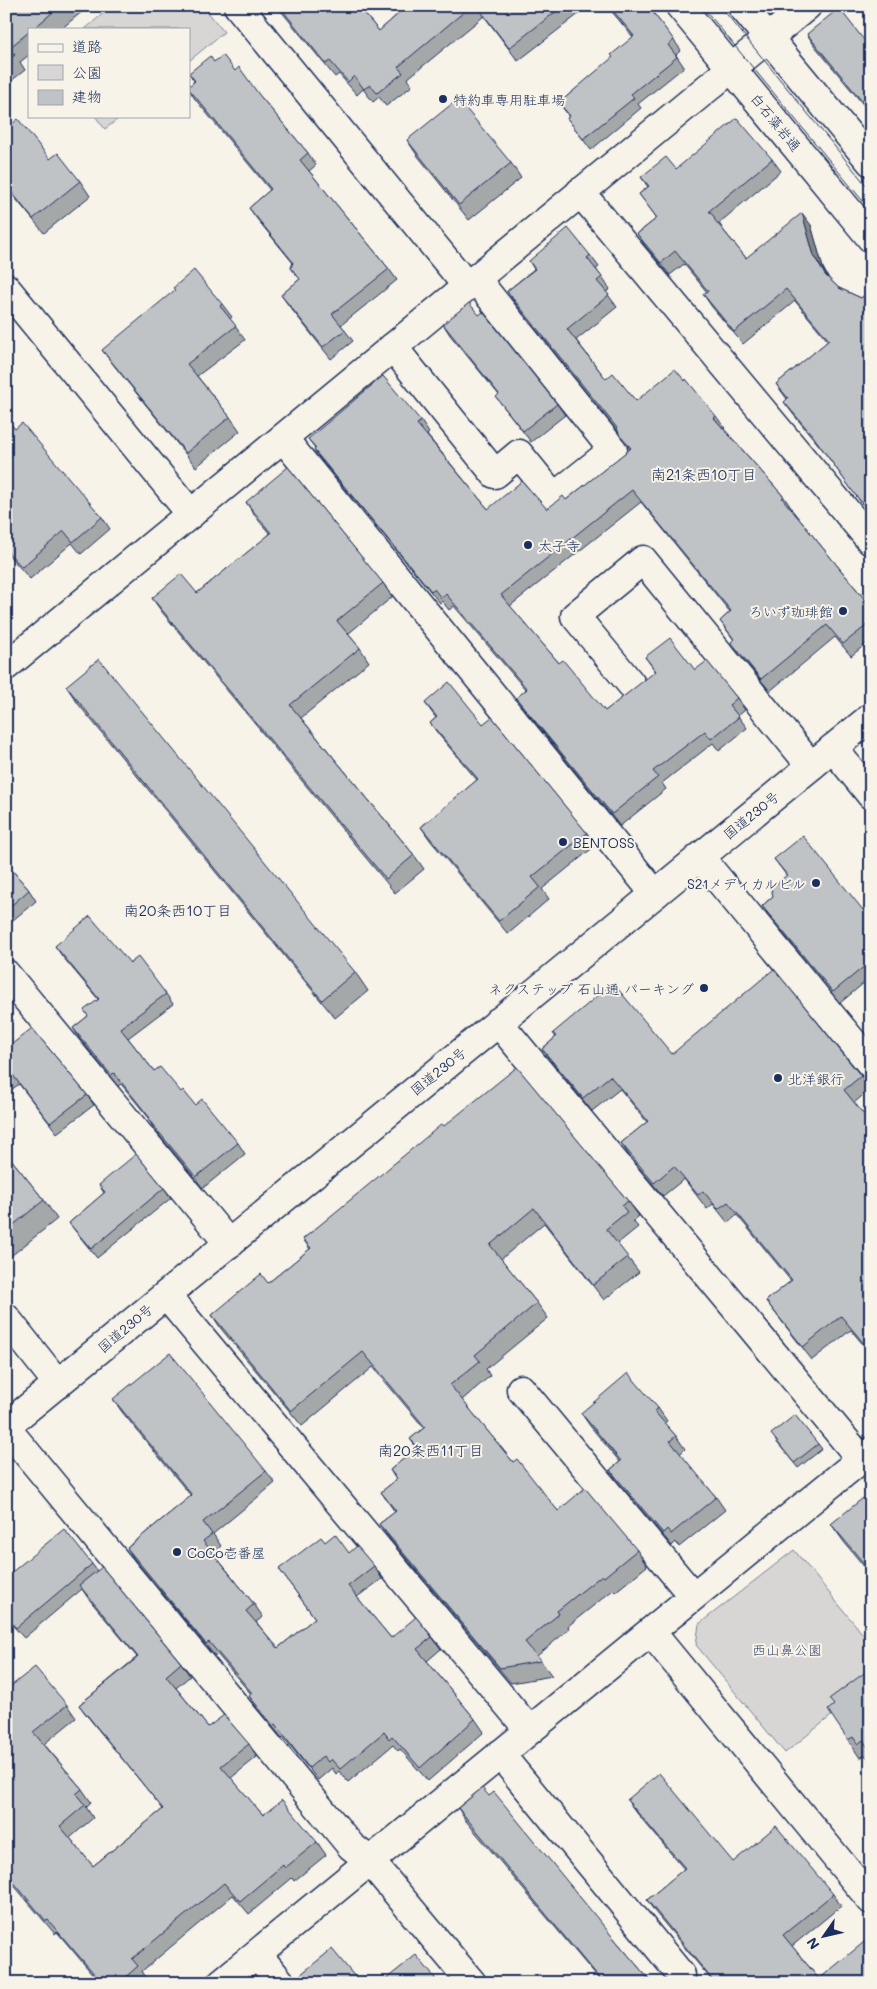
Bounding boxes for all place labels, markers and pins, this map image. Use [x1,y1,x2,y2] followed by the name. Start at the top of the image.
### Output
[453,90,565,109] place label: 特約車専用駐車場
[437,93,449,105] marker: 特約車専用駐車場
[538,536,580,555] place label: 太子寺
[522,539,534,551] marker: 太子寺
[749,602,833,621] place label: ろいず珈琲館
[837,605,849,617] marker: ろいず珈琲館
[573,833,635,852] place label: BENTOSS
[557,836,569,848] marker: BENTOSS
[687,874,806,893] place label: S21メディカルビル
[810,877,822,889] marker: S21メディカルビル
[488,979,694,998] place label: ネクステップ 石山通 パーキング
[698,982,710,994] marker: ネクステップ 石山通 パーキング
[788,1069,844,1088] place label: 北洋銀行
[772,1072,784,1084] marker: 北洋銀行
[187,1543,266,1562] place label: CoCo壱番屋
[171,1546,183,1558] marker: CoCo壱番屋

